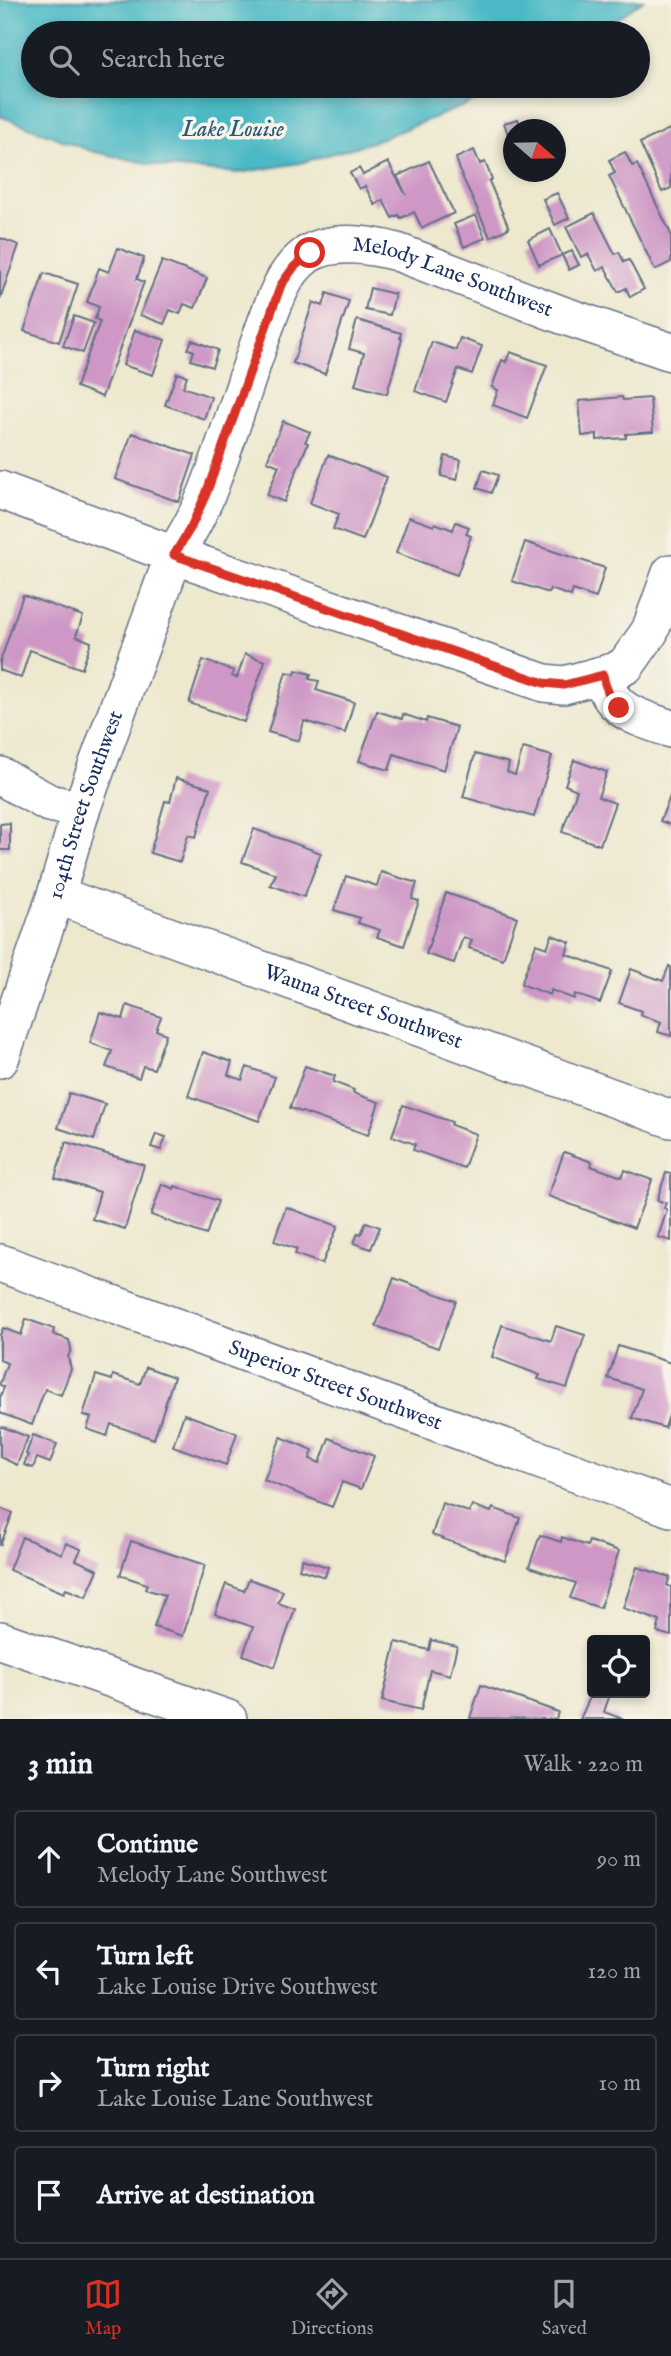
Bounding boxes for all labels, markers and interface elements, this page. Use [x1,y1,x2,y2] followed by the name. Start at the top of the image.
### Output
[21,21,650,98] search box
[45,41,83,79] icon: search
[101,43,225,76] text: Search here
[181,115,284,144] water label: Lake Louise
[503,119,566,182] north arrow
[351,231,556,324] street label: Melody Lane Southwest
[294,237,325,268] route start
[603,692,634,723] route end
[42,707,130,903] street label: 104th Street Southwest
[260,958,466,1055] street label: Wauna Street Southwest
[225,1334,446,1437] street label: Superior Street Southwest
[587,1635,650,1698] map controls
[587,1635,650,1698] button: locate
[28,1746,93,1784] text: 3 min
[523,1750,643,1779] text: Walk · 220 m
[97,1828,198,1861] text: Continue
[30,1840,68,1878] icon: ahead
[597,1845,641,1874] text: 90 m
[97,1861,328,1890] text: Melody Lane Southwest
[97,1940,194,1973] text: Turn left
[30,1952,68,1990] icon: left
[588,1957,641,1986] text: 120 m
[97,1973,378,2002] text: Lake Louise Drive Southwest
[97,2052,210,2085] text: Turn right
[30,2064,68,2102] icon: right
[598,2069,641,2098] text: 10 m
[97,2085,373,2114] text: Lake Louise Lane Southwest
[30,2176,68,2214] icon: arrive
[97,2179,315,2212] text: Arrive at destination
[84,2275,122,2341] tab: Map
[291,2275,373,2341] tab: Directions
[542,2275,587,2341] tab: Saved

